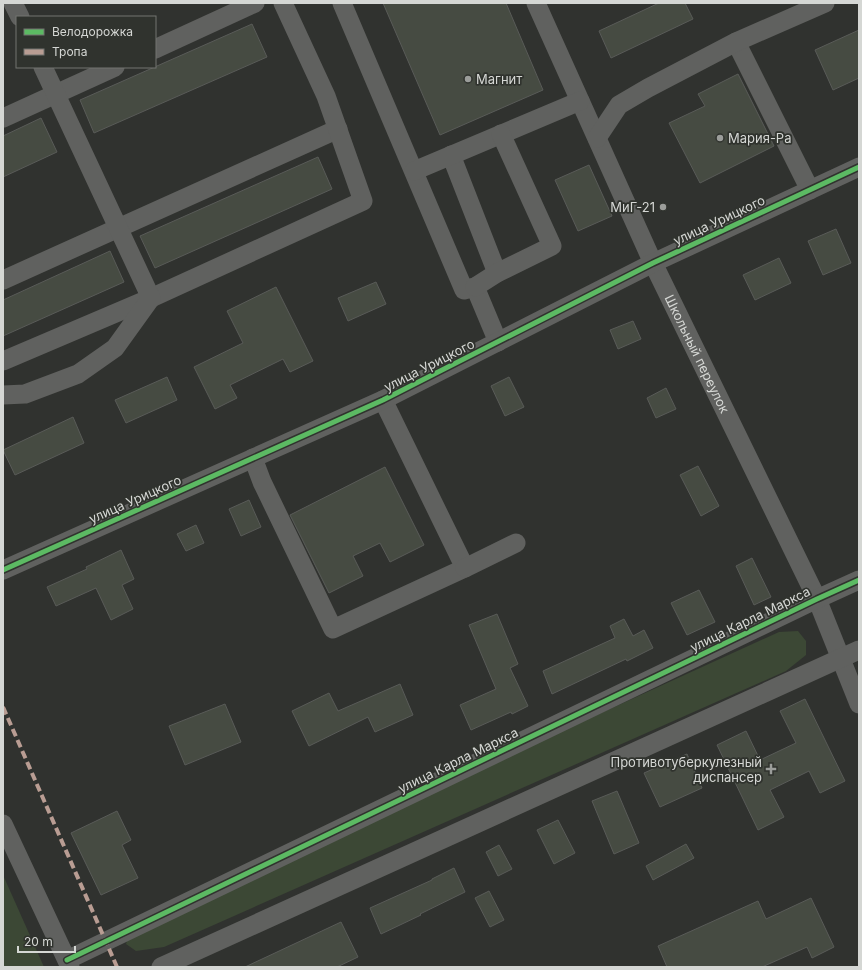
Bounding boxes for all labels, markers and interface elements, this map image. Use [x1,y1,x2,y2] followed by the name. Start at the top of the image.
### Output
[16,16,156,68] legend
[52,24,133,39] text: Велодорожка
[52,44,87,59] text: Тропа
[476,71,522,87] place label: Магнит
[463,74,473,84] marker: Магнит
[728,130,791,146] place label: Мария-Ра
[715,133,725,143] marker: Мария-Ра
[671,192,768,248] street label: улица Урицкого
[610,199,655,215] place label: МиГ-21
[658,202,668,212] marker: МиГ-21
[662,292,733,416] street label: Школьный переулок
[381,335,477,395] street label: улица Урицкого
[86,471,184,527] street label: улица Урицкого
[687,583,813,655] street label: улица Карла Маркса
[395,724,521,796] street label: улица Карла Маркса
[611,754,762,785] place label: Противотуберкулезный диспансер
[765,763,777,775] marker: Противотуберкулезный диспансер
[18,928,75,954] scale bar
[24,934,53,949] text: 20 m

